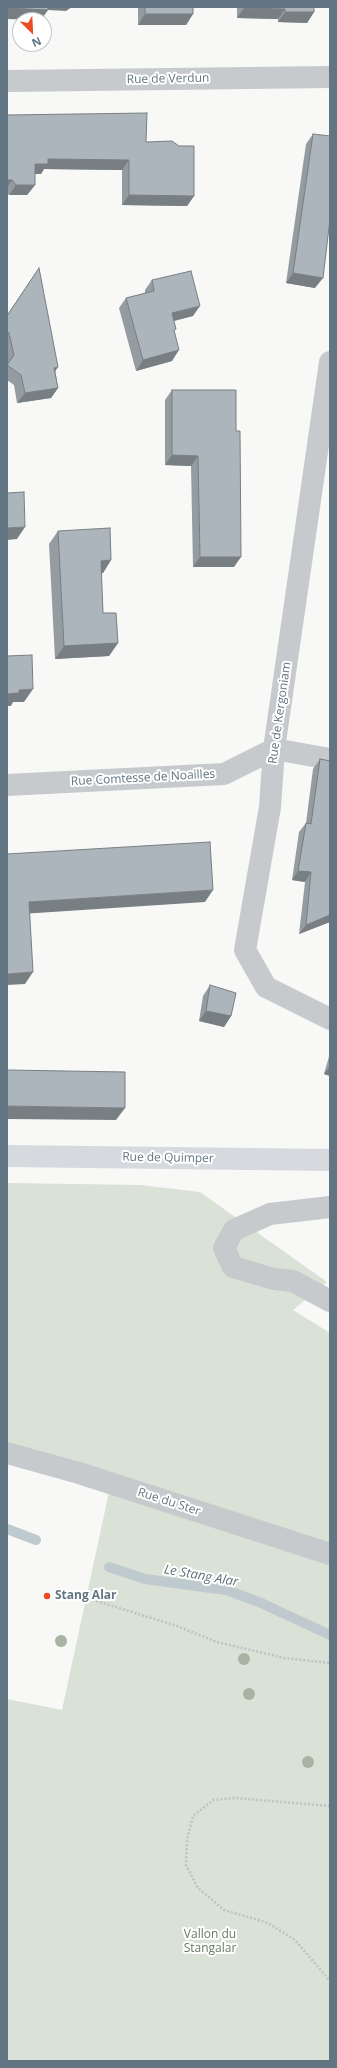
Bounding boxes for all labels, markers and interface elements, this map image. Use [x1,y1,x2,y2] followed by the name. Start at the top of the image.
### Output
[12,12,52,52] north arrow
[30,34,44,51] text: N
[127,71,209,87] street label: Rue de Verdun
[266,661,294,765] street label: Rue de Kergoniam
[70,767,216,789] street label: Rue Comtesse de Noailles
[122,1150,214,1166] street label: Rue de Quimper
[136,1485,202,1519] street label: Rue du Ster
[163,1562,239,1590] water label: Le Stang Alar
[55,1589,116,1603] place label: Stang Alar
[42,1591,52,1601] marker: Stang Alar
[184,1928,236,1956] park label: Vallon du Stangalar

